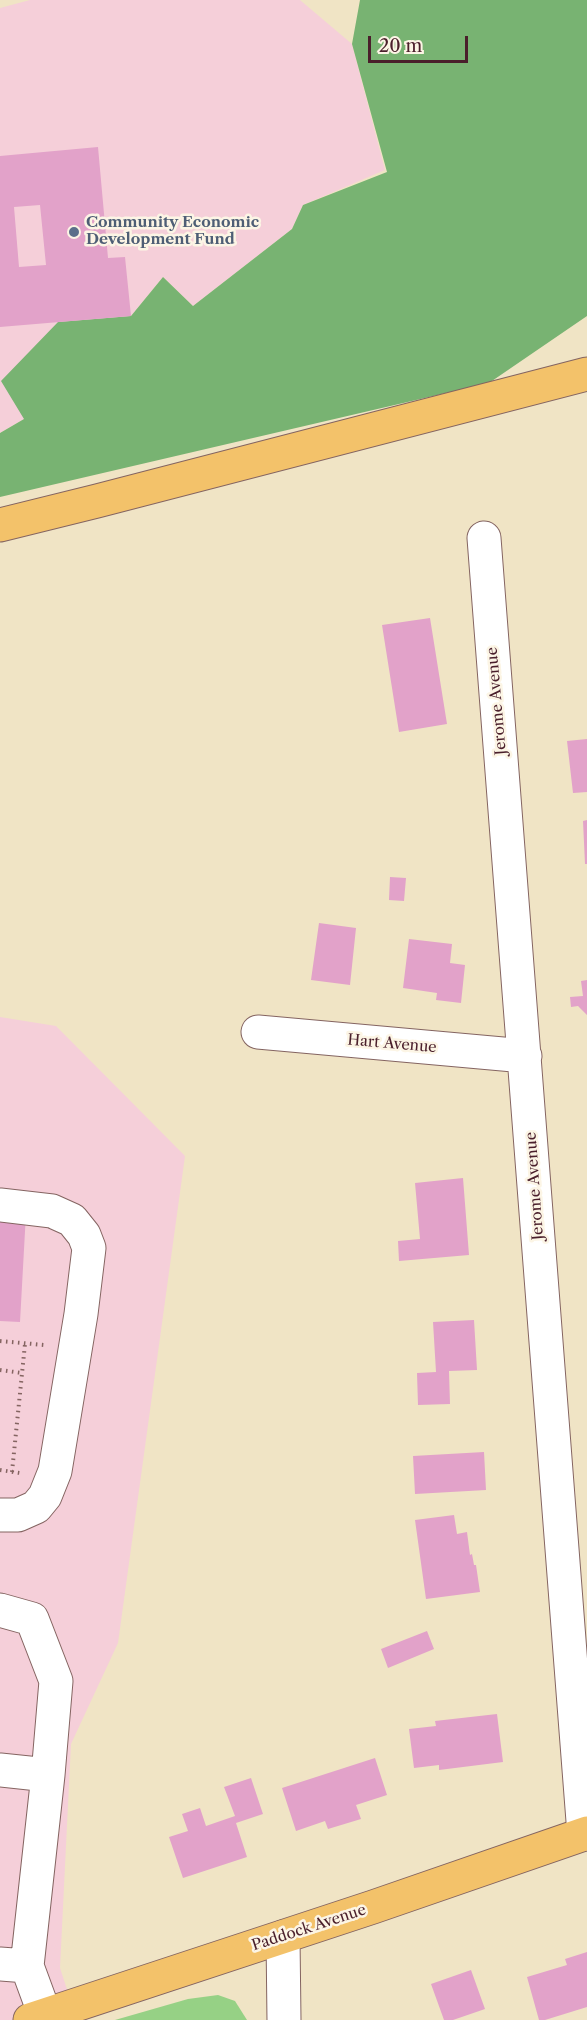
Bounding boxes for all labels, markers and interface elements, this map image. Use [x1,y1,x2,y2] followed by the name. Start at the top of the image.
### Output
[371,24,472,62] scale bar
[379,35,422,57] text: 20 m
[86,214,259,249] place label: Community Economic Development Fund
[67,225,81,239] marker: Community Economic Development Fund
[483,646,511,756] street label: Jerome Avenue
[347,1031,437,1057] street label: Hart Avenue
[522,1131,548,1241] street label: Jerome Avenue
[250,1901,368,1955] street label: Paddock Avenue

